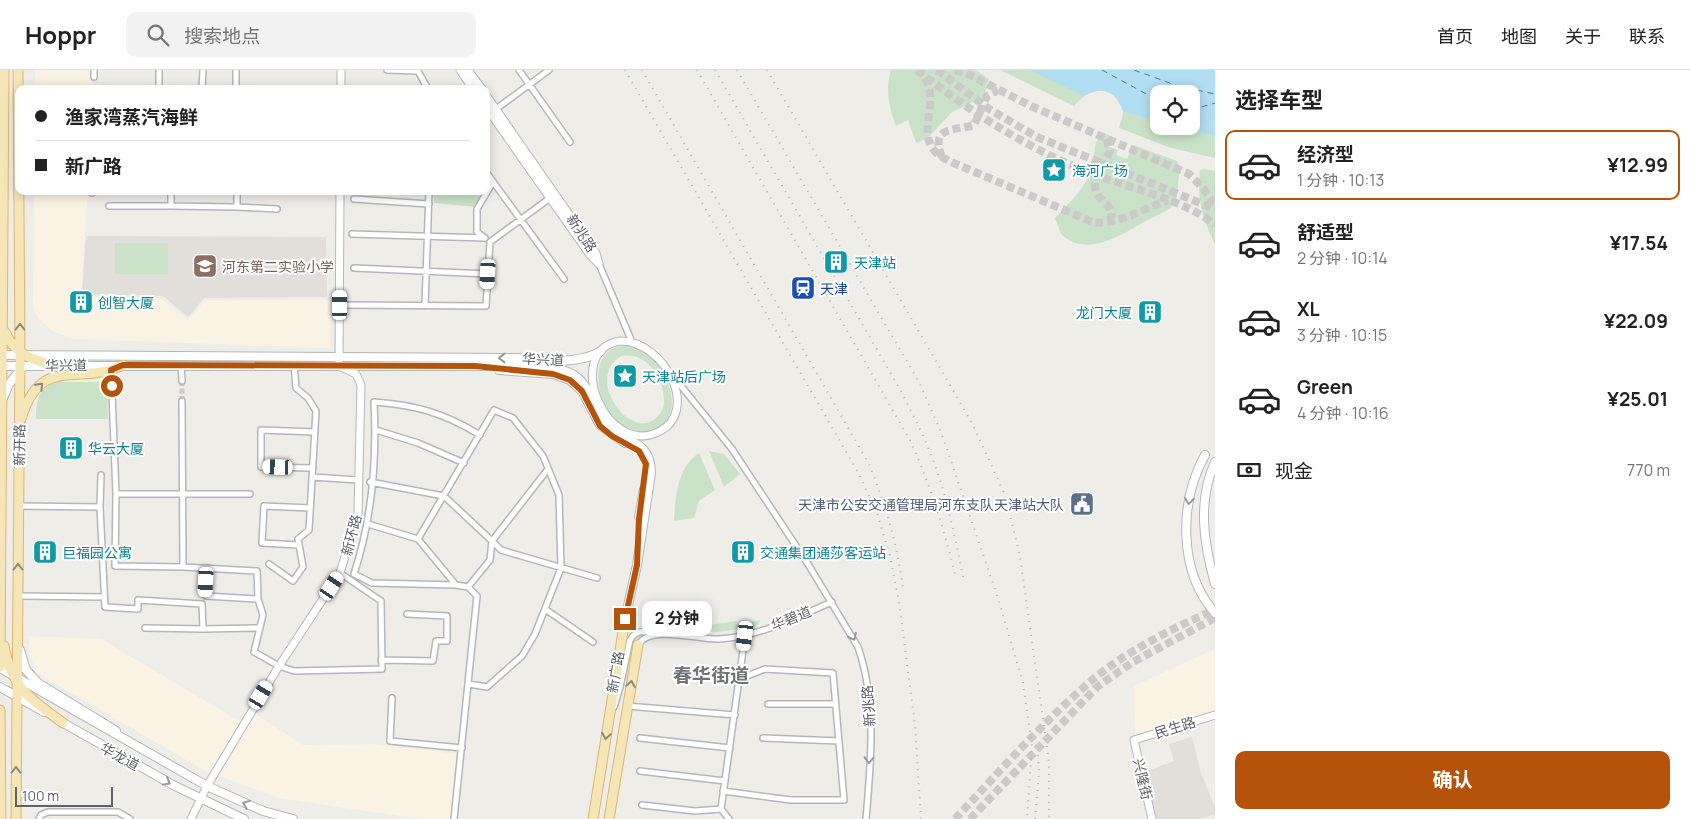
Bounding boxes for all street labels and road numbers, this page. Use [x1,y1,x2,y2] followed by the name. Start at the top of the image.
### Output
[563,210,601,256] street label: 新兆路
[522,348,564,370] street label: 华兴道
[45,355,87,375] street label: 华兴道
[9,424,29,466] street label: 新开路
[336,512,366,558] street label: 新环路
[768,601,814,635] street label: 华碧道
[602,650,628,694] street label: 新广路
[857,684,879,728] street label: 新兆路
[1152,712,1198,742] street label: 民生路
[97,738,143,774] street label: 华龙道
[1129,756,1157,802] street label: 兴隆街

